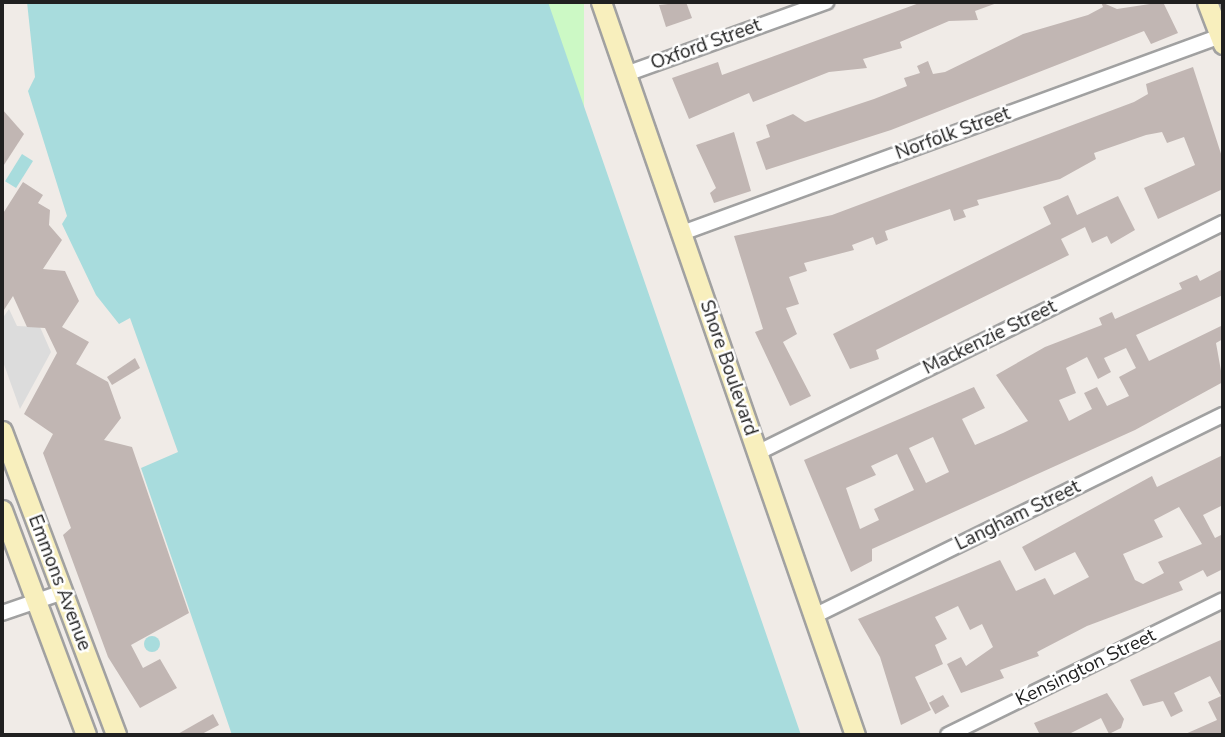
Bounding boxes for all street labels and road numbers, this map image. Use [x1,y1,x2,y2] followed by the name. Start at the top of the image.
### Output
[648,15,764,75] street label: Oxford Street
[893,103,1013,165] street label: Norfolk Street
[920,296,1060,380] street label: Mackenzie Street
[694,297,762,439] street label: Shore Boulevard
[952,476,1084,556] street label: Langham Street
[23,512,95,654] street label: Emmons Avenue
[1012,624,1160,712] street label: Kensington Street

